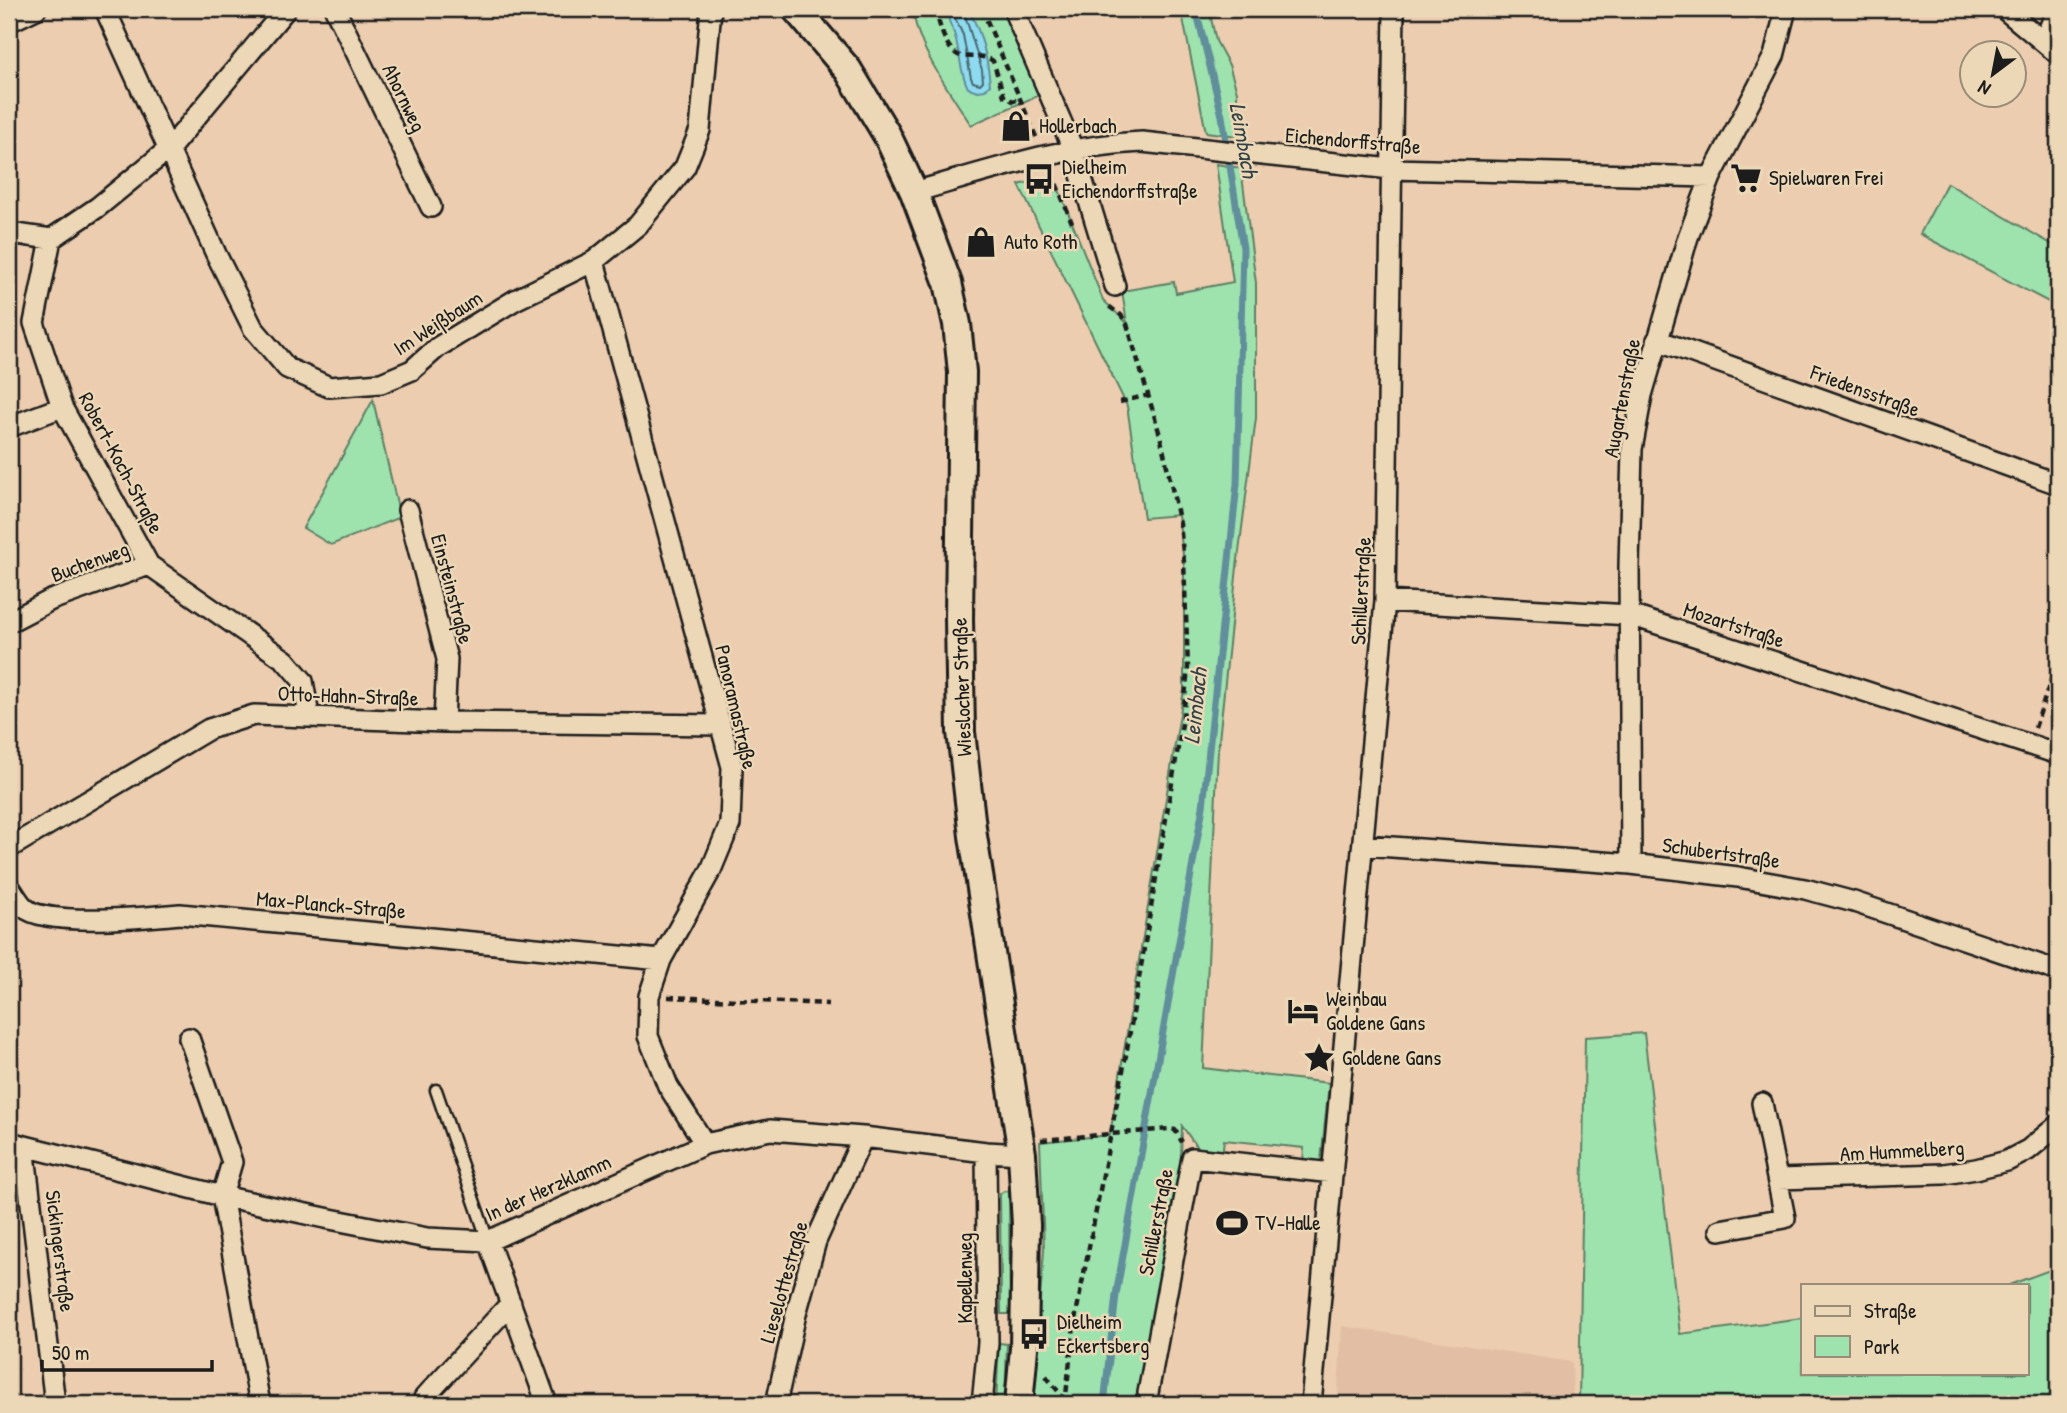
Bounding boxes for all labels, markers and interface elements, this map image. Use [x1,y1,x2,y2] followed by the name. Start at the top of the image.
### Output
[1958,38,2028,108] north arrow
[376,59,433,137] street label: Ahornweg
[1973,75,1995,102] text: N
[1223,100,1267,181] water label: Leimbach
[999,109,1033,143] shop icon: Hollerbach
[1039,111,1117,140] place label: Hollerbach
[1284,120,1422,161] street label: Eichendorffstraße
[1062,152,1198,205] place label: Dielheim Eichendorffstraße
[1729,161,1763,195] supermarket icon: Spielwaren Frei
[1022,162,1056,196] bus stop icon: Dielheim Eichendorffstraße
[1769,163,1884,192] place label: Spielwaren Frei
[964,225,998,259] shop icon: Auto Roth
[1004,227,1077,256] place label: Auto Roth
[388,283,488,362] street label: Im Weißbaum
[1596,336,1647,460] street label: Augartenstraße
[1806,357,1924,424] street label: Friedensstraße
[72,387,171,539] street label: Robert-Koch-Straße
[424,531,481,647] street label: Einsteinstraße
[47,534,133,589] street label: Buchenweg
[1343,536,1378,646] street label: Schillerstraße
[1680,595,1788,654] street label: Mozartstraße
[945,617,978,757] street label: Wieslocher Straße
[708,642,765,772] street label: Panoramastraße
[1175,665,1214,745] water label: Leimbach
[277,679,419,712] street label: Otto-Hahn-Straße
[1660,830,1782,875] street label: Schubertstraße
[255,884,407,925] street label: Max-Planck-Straße
[1326,984,1425,1037] place label: Weinbau Goldene Gans
[1286,994,1320,1028] hotel icon: Weinbau Goldene Gans
[1302,1041,1336,1075] place icon: Goldene Gans
[1342,1043,1441,1072] place label: Goldene Gans
[1839,1133,1965,1168] street label: Am Hummelberg
[480,1147,615,1228] street label: In der Herzklamm
[1131,1166,1180,1278] street label: Schillerstraße
[39,1188,82,1313] street label: Sickingerstraße
[1215,1206,1249,1240] sports icon: TV-Halle
[1255,1208,1321,1237] place label: TV-Halle
[752,1218,815,1346] street label: Lieselottestraße
[950,1233,979,1323] street label: Kapellenweg
[1801,1284,2028,1374] legend
[1864,1296,1917,1325] text: Straße
[1057,1307,1149,1360] place label: Dielheim Eckertsberg
[1017,1317,1051,1351] bus stop icon: Dielheim Eckertsberg
[42,1329,212,1373] scale bar
[1864,1332,1899,1361] text: Park
[52,1338,89,1367] text: 50 m

